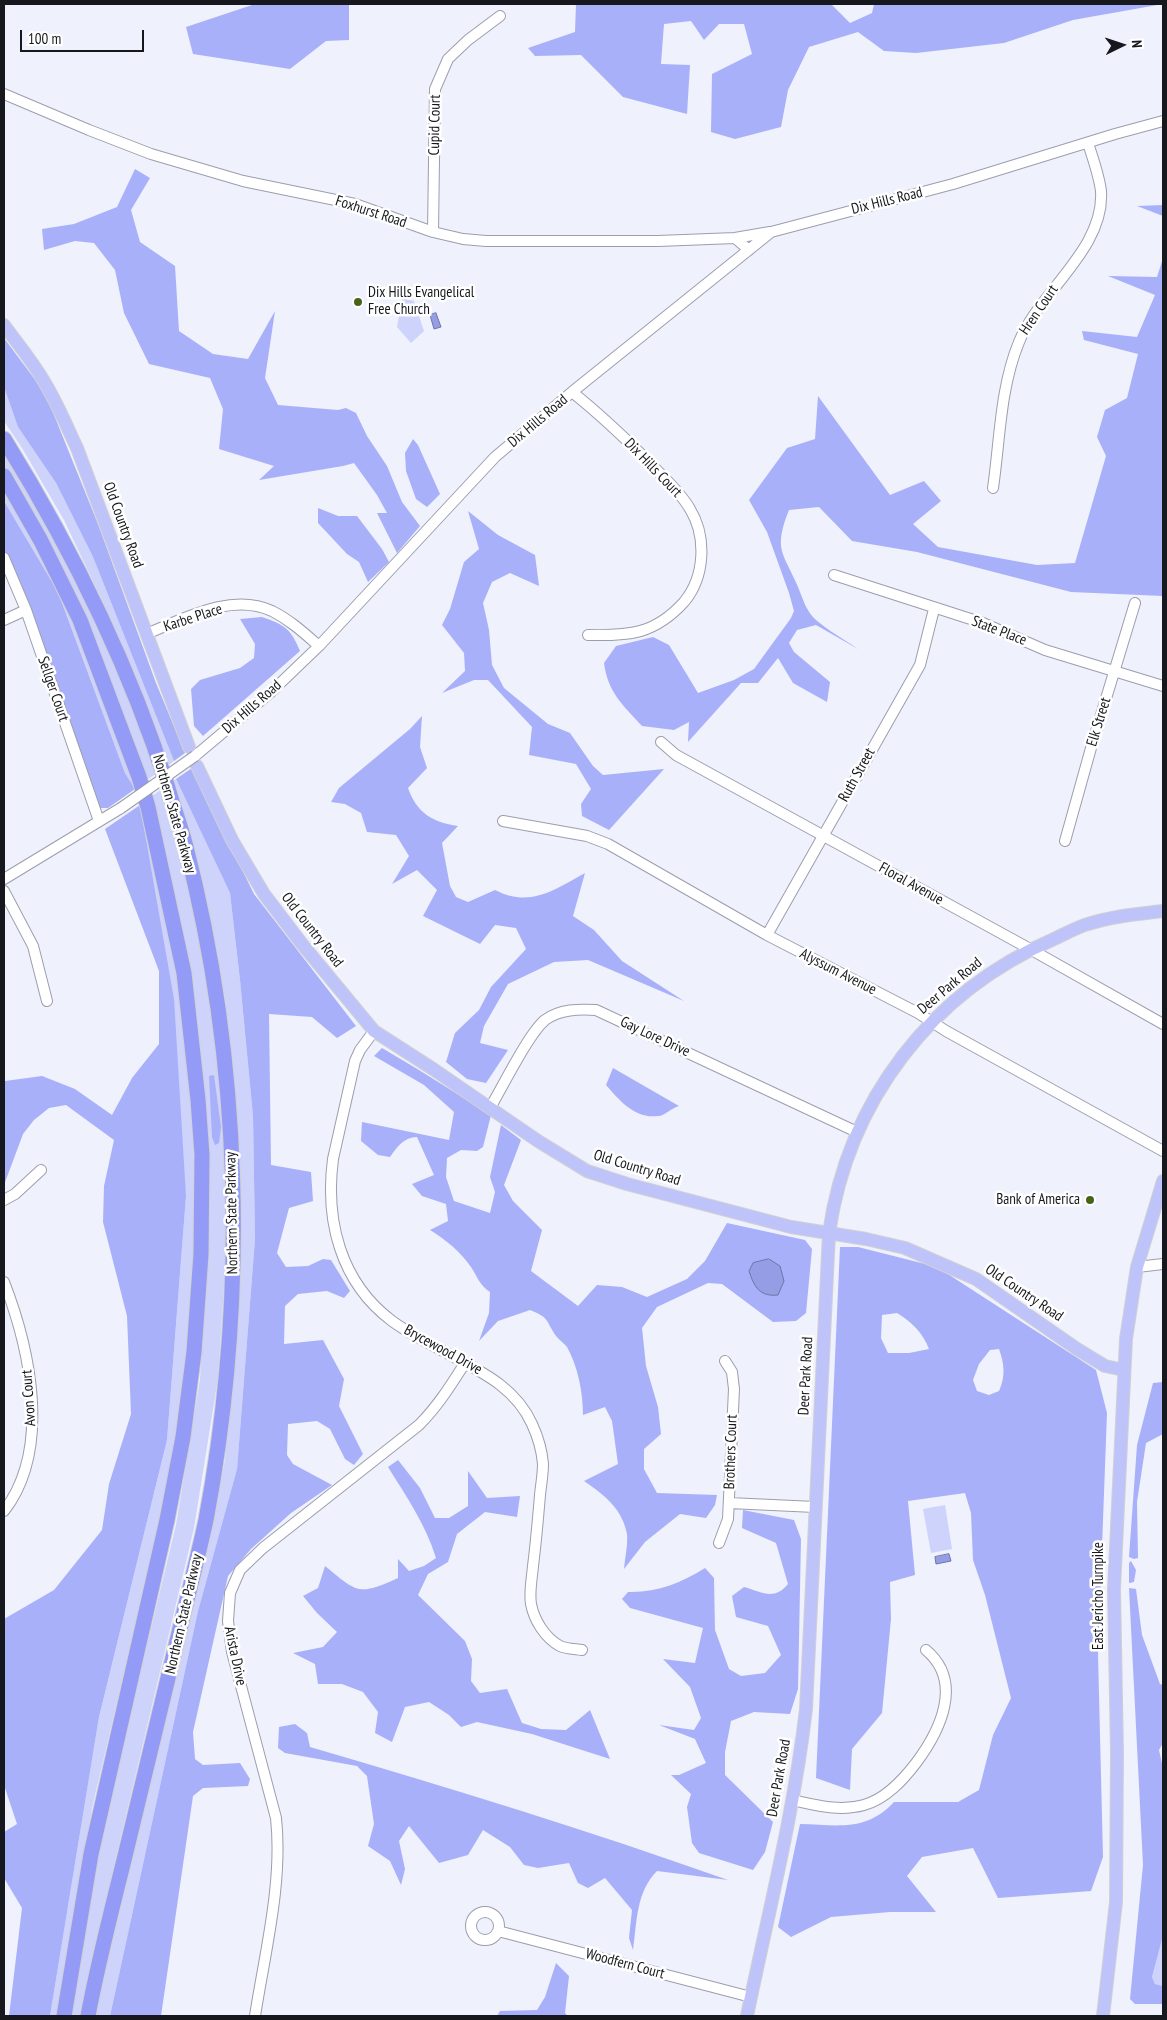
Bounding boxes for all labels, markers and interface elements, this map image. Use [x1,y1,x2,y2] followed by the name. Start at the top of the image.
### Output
[22,20,146,52] scale bar
[1097,20,1147,70] north arrow
[28,29,61,48] text: 100 m
[1128,40,1146,48] text: N
[425,95,445,155] street label: Cupid Court
[850,183,924,219] street label: Dix Hills Road
[333,192,409,232] street label: Foxhurst Road
[1016,282,1062,338] street label: Hren Court
[368,284,474,319] place label: Dix Hills Evangelical Free Church
[352,296,364,308] marker: Dix Hills Evangelical Free Church
[504,391,572,451] street label: Dix Hills Road
[620,435,686,501] street label: Dix Hills Court
[99,480,147,570] street label: Old Country Road
[161,600,225,636] street label: Karbe Place
[969,612,1029,650] street label: State Place
[33,654,73,724] street label: Sellger Court
[219,676,285,738] street label: Dix Hills Road
[1083,695,1115,749] street label: Elk Street
[835,745,879,805] street label: Ruth Street
[148,753,200,875] street label: Northern State Parkway
[876,859,946,909] street label: Floral Avenue
[277,889,347,971] street label: Old Country Road
[797,945,879,999] street label: Alyssum Avenue
[914,954,986,1018] street label: Deer Park Road
[617,1013,693,1061] street label: Gay Lore Drive
[591,1146,683,1190] street label: Old Country Road
[222,1152,242,1274] street label: Northern State Parkway
[996,1191,1080,1209] place label: Bank of America
[1084,1194,1096,1206] marker: Bank of America
[982,1260,1066,1326] street label: Old Country Road
[401,1321,485,1379] street label: Brycewood Drive
[795,1336,817,1416] street label: Deer Park Road
[18,1369,40,1427] street label: Avon Court
[721,1414,741,1490] street label: Brothers Court
[1090,1542,1108,1650] street label: East Jericho Turnpike
[161,1552,207,1676] street label: Northern State Parkway
[220,1625,250,1687] street label: Arista Drive
[763,1738,795,1818] street label: Deer Park Road
[584,1945,666,1983] street label: Woodfern Court

